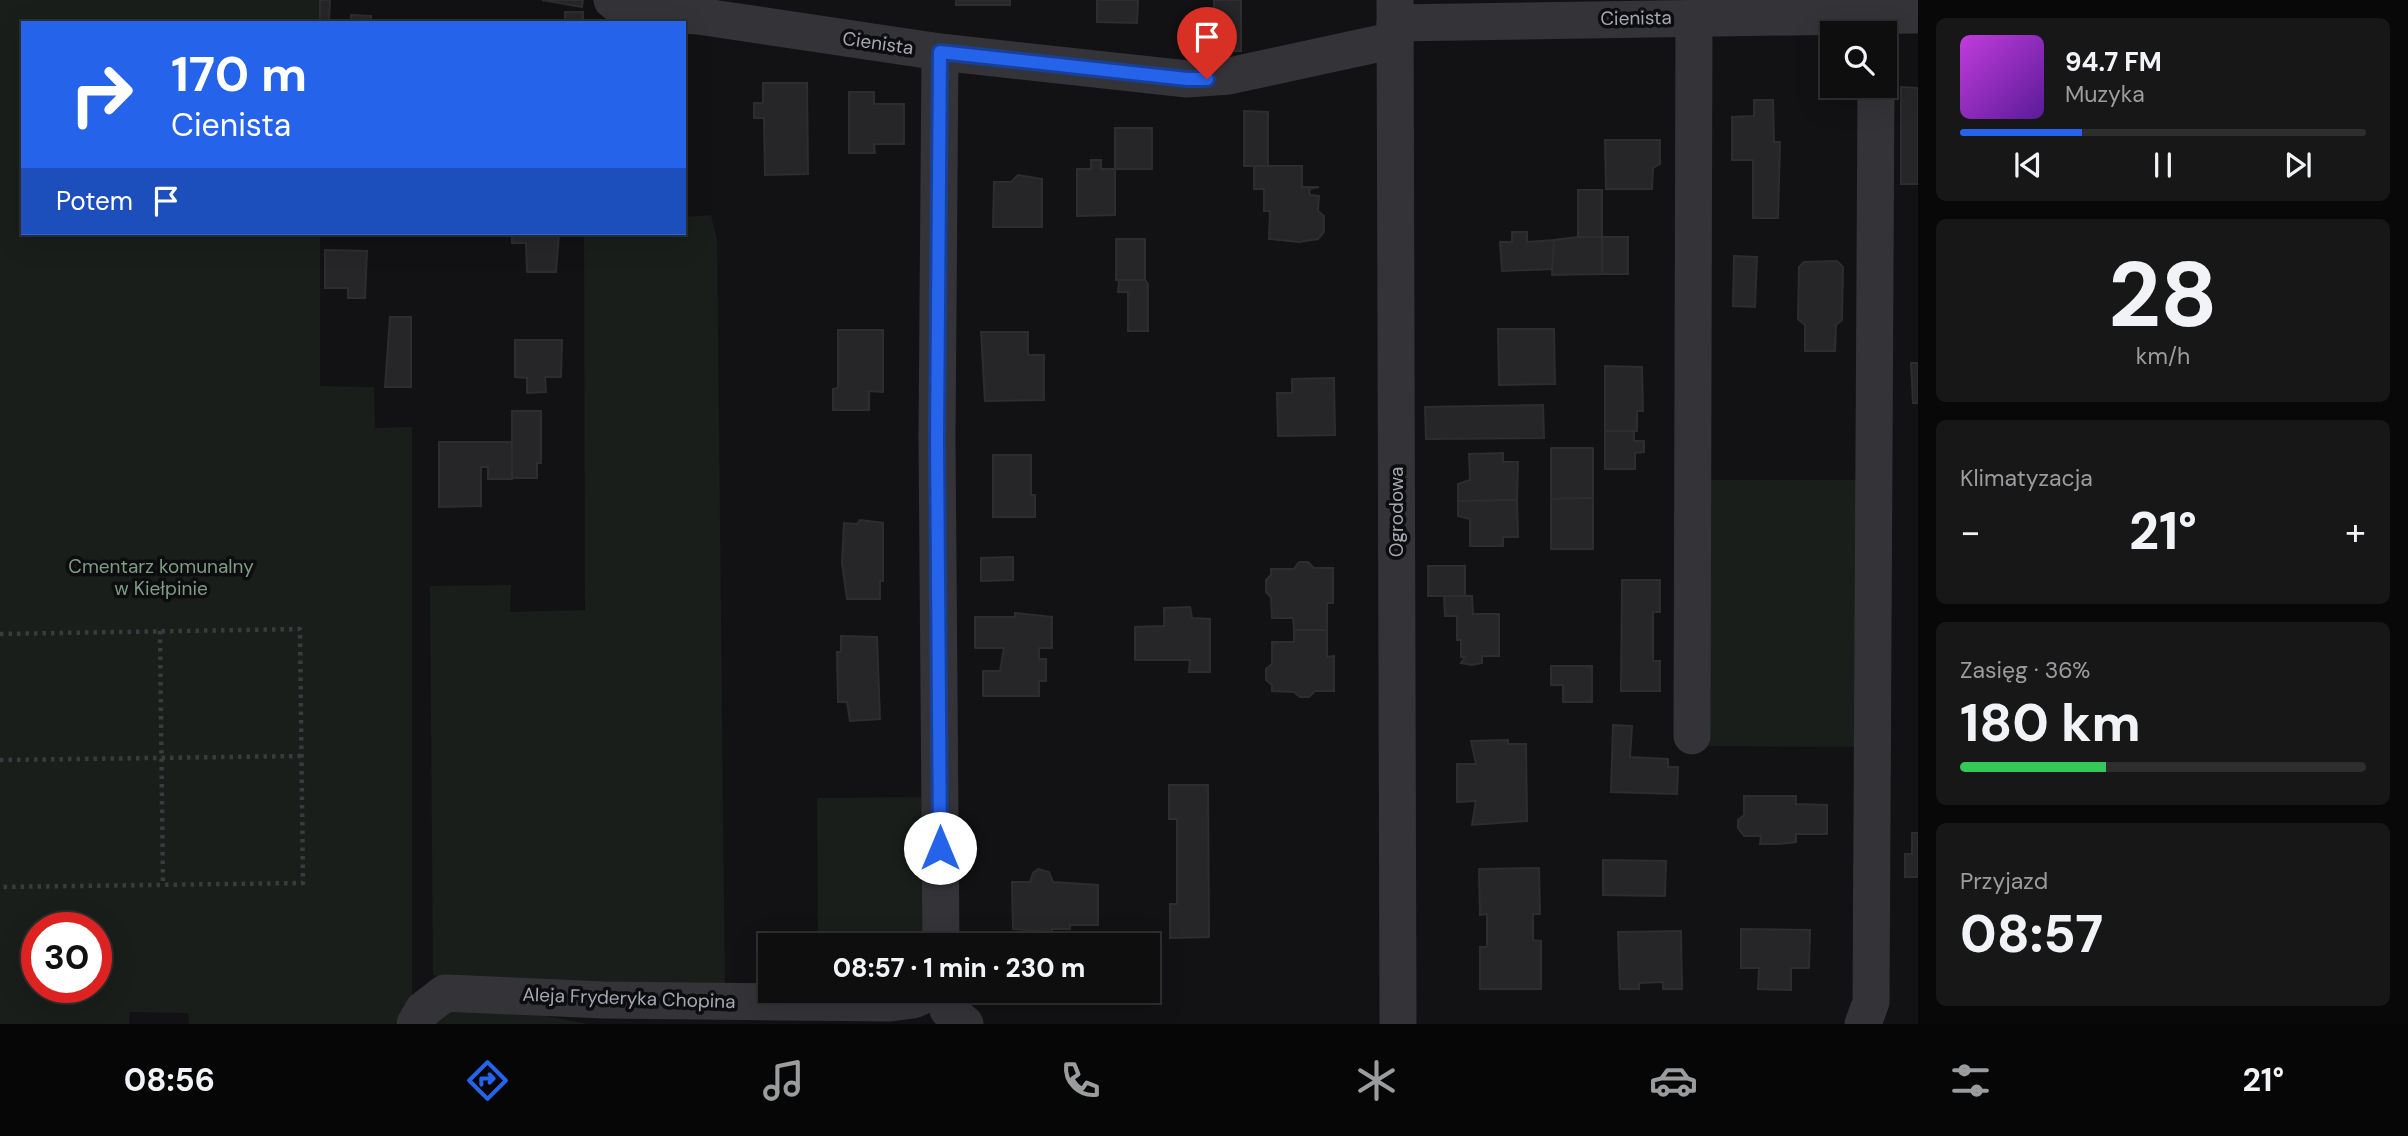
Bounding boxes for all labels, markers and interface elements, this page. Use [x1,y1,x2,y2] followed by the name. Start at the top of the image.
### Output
[1600,5,1672,31] street label: Cienista
[1177,7,1237,79] pin
[1188,18,1226,56] icon: arrive
[1820,21,1897,98] map controls
[1820,21,1897,98] button: search
[841,26,915,60] street label: Cienista
[171,42,307,106] text: 170 m
[2065,45,2162,79] text: 94.7 FM
[56,49,147,140] icon: right
[2065,79,2145,109] text: Muzyka
[171,104,291,146] text: Cienista
[2009,146,2047,184] icon: previous
[2144,146,2182,184] icon: pause
[2279,146,2317,184] icon: next
[147,182,185,220] icon: arrive
[56,184,133,218] text: Potem
[2108,236,2218,354] text: 28
[2136,341,2190,371] text: km/h
[1960,463,2093,493] text: Klimatyzacja
[1384,467,1409,557] street label: Ogrodowa
[2129,497,2197,565] text: 21°
[1960,507,1981,557] text: −
[2345,507,2366,557] text: +
[68,554,254,601] park label: Cmentarz komunalny w Kiełpinie
[1960,655,2090,685] text: Zasięg · 36%
[1960,689,2141,757] text: 180 km
[903,811,977,885] position arrow
[1960,866,2048,896] text: Przyjazd
[1960,900,2103,968] text: 08:57
[21,912,112,1003] speed limit sign: 30
[833,951,1085,985] text: 08:57 · 1 min · 230 m
[522,982,736,1014] street label: Aleja Fryderyka Chopina
[463,1056,512,1105] icon: directions
[759,1056,808,1105] icon: music
[1056,1056,1105,1105] icon: phone
[1352,1056,1401,1105] icon: climate
[1649,1056,1698,1105] icon: car
[1946,1056,1995,1105] icon: filters
[124,1059,215,1101] text: 08:56
[2242,1059,2284,1101] text: 21°

